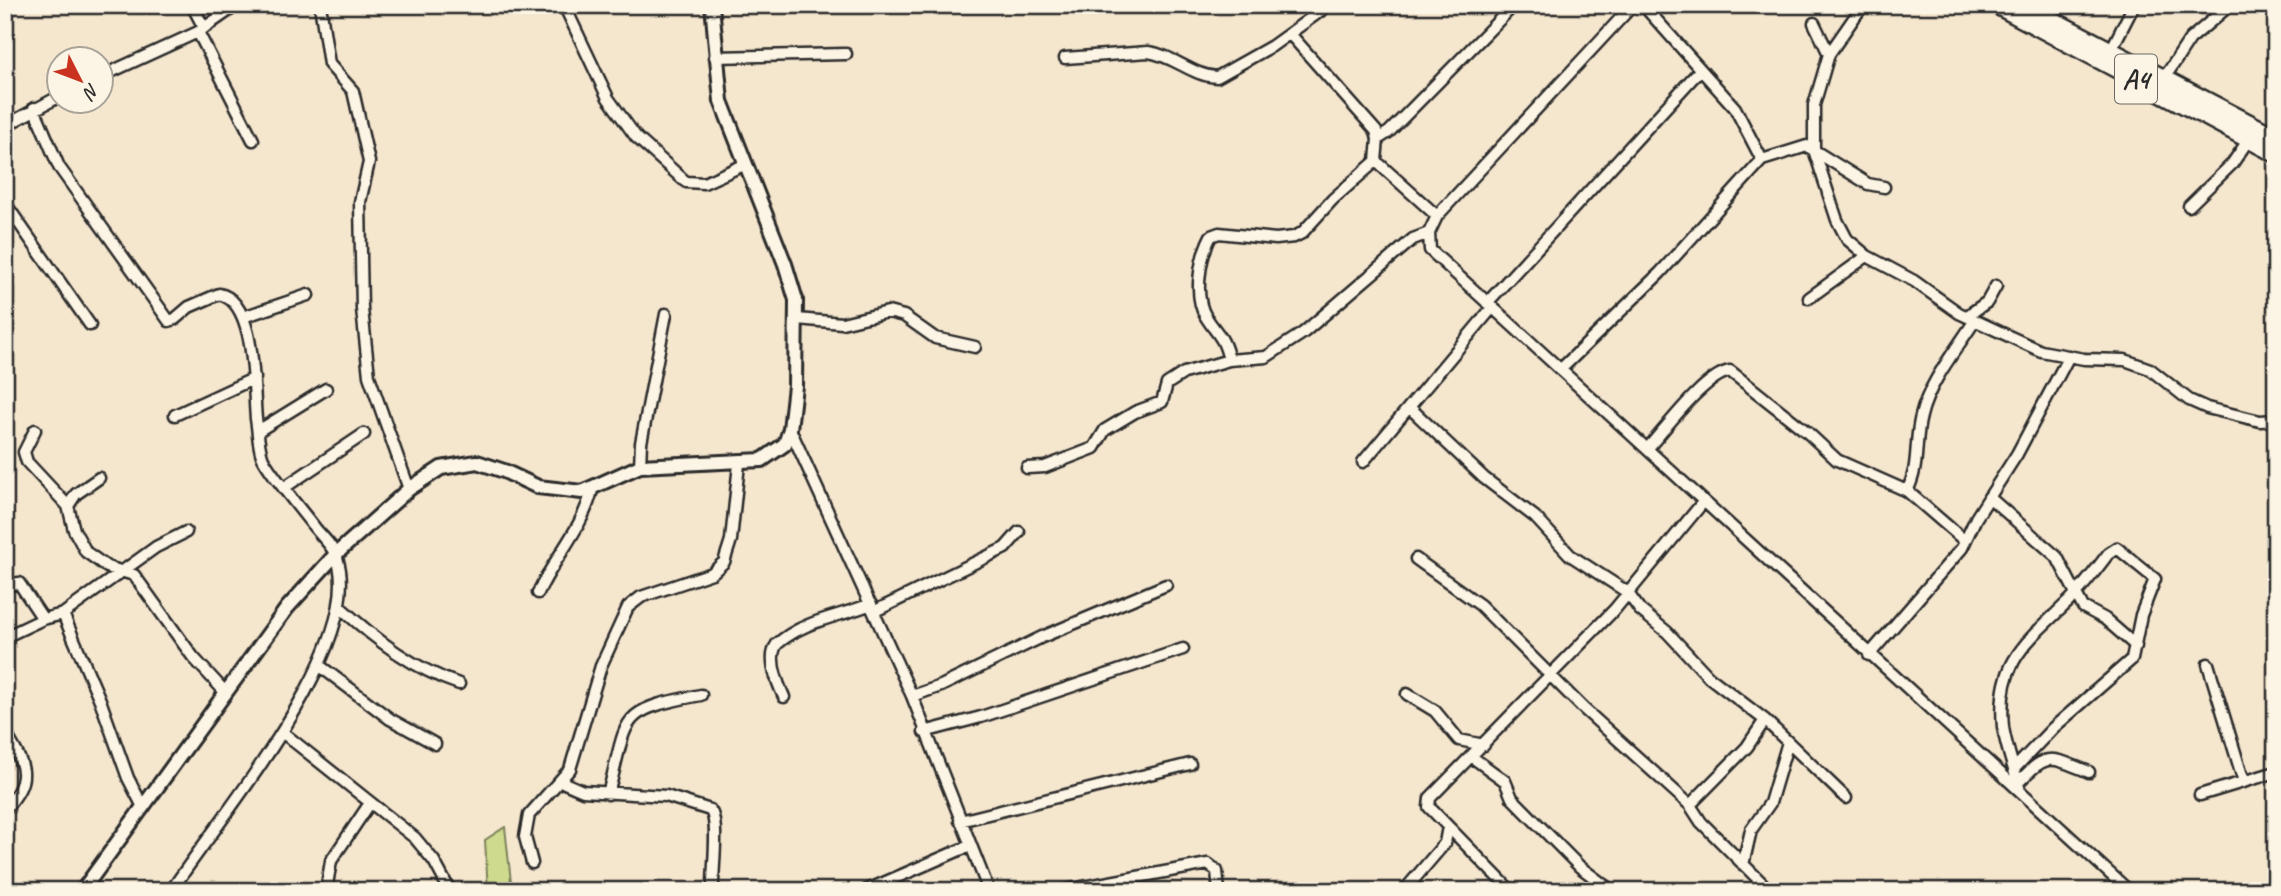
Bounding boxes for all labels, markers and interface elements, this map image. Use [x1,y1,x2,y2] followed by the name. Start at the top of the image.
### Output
[46,46,116,116] north arrow
[2115,55,2157,104] road number: A4
[77,78,105,106] text: N

